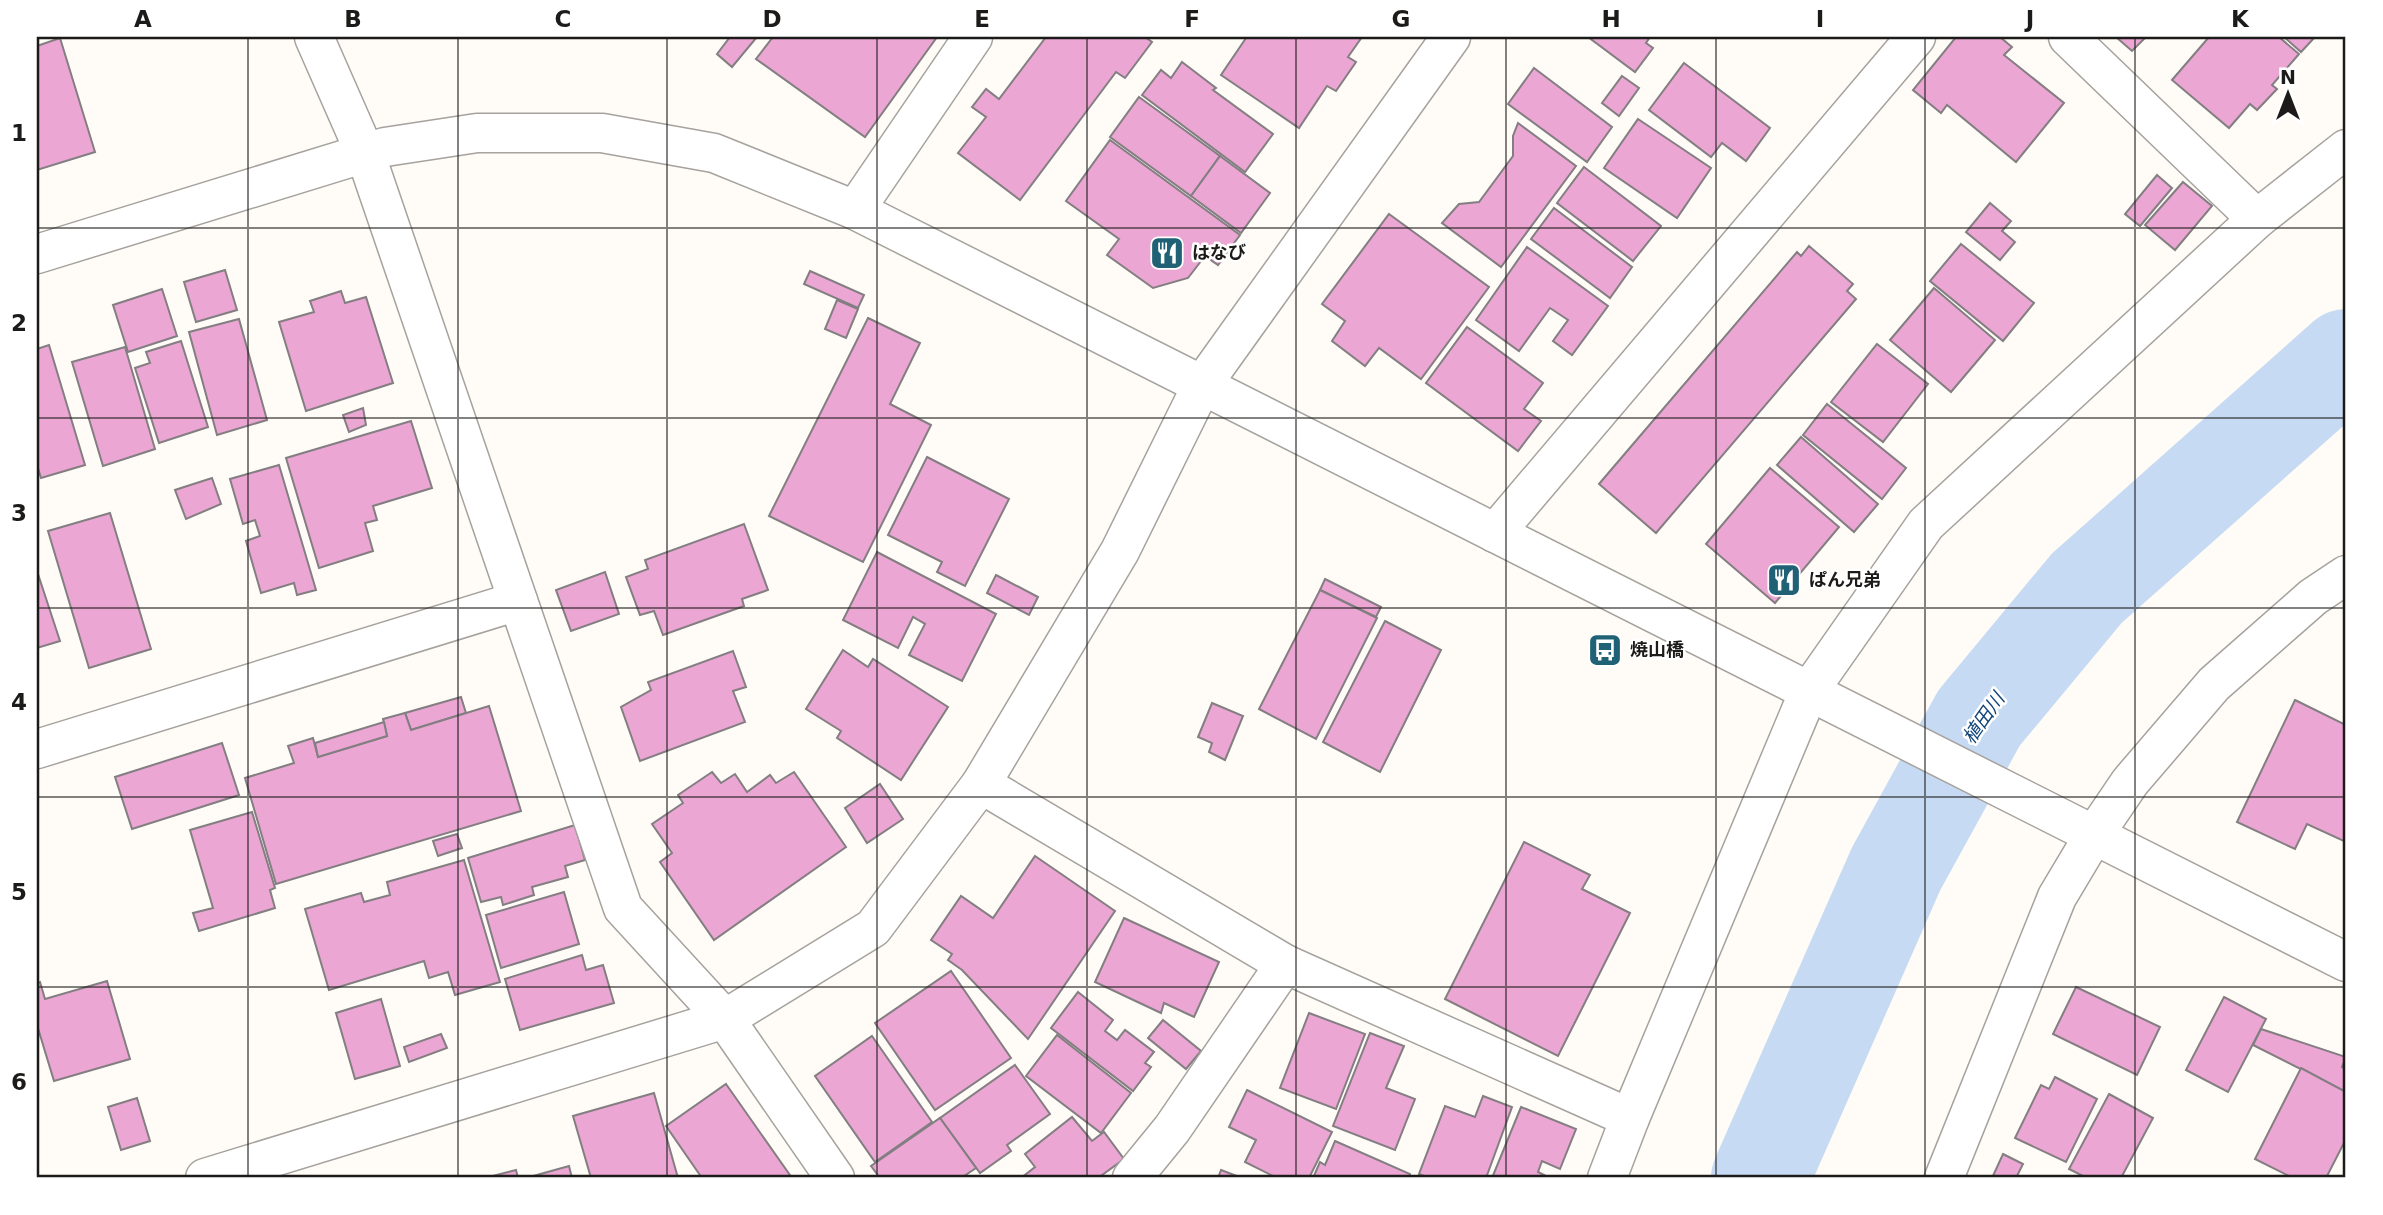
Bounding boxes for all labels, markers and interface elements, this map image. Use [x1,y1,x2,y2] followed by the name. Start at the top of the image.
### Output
[134,6,152,32] text: A
[344,6,362,32] text: B
[555,6,571,32] text: C
[762,6,782,32] text: D
[974,6,990,32] text: E
[1184,6,1200,32] text: F
[1392,6,1410,32] text: G
[1601,6,1621,32] text: H
[1816,6,1824,32] text: I
[2024,6,2034,32] text: J
[2231,6,2250,32] text: K
[2254,60,2324,130] north arrow
[2280,66,2296,88] text: N
[11,120,27,146] text: 1
[1148,234,1186,272] restaurant icon: はなび
[1192,242,1246,263] place label: はなび
[11,310,27,336] text: 2
[11,500,27,526] text: 3
[1765,561,1803,599] restaurant icon: ぱん兄弟
[1809,569,1881,590] place label: ぱん兄弟
[1586,631,1624,669] bus stop icon: 焼山橋
[1630,639,1684,660] place label: 焼山橋
[1958,687,2010,748] water label: 植田川
[11,689,27,715] text: 4
[11,879,27,905] text: 5
[11,1069,27,1095] text: 6

